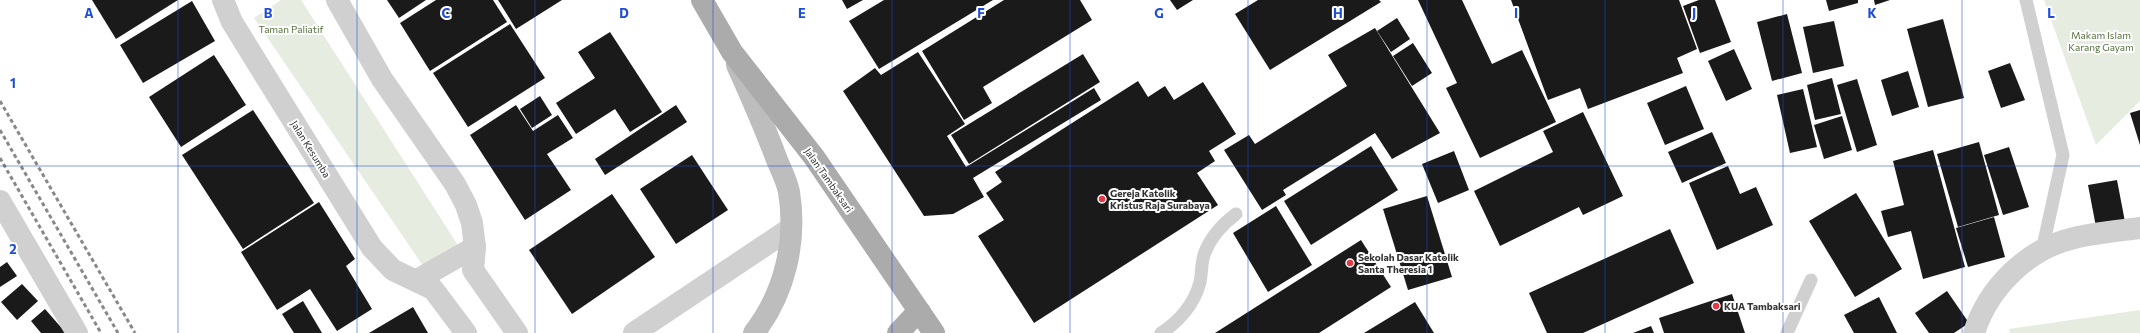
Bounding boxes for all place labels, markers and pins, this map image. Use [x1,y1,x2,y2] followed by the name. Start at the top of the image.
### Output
[1110,187,1210,211] place label: Gereja Katolik Kristus Raja Surabaya
[1097,194,1107,204] marker: Gereja Katolik Kristus Raja Surabaya
[1358,251,1459,275] place label: Sekolah Dasar Katolik Santa Theresia 1
[1345,258,1355,268] marker: Sekolah Dasar Katolik Santa Theresia 1
[1724,300,1801,312] place label: KUA Tambaksari
[1711,301,1721,311] marker: KUA Tambaksari

